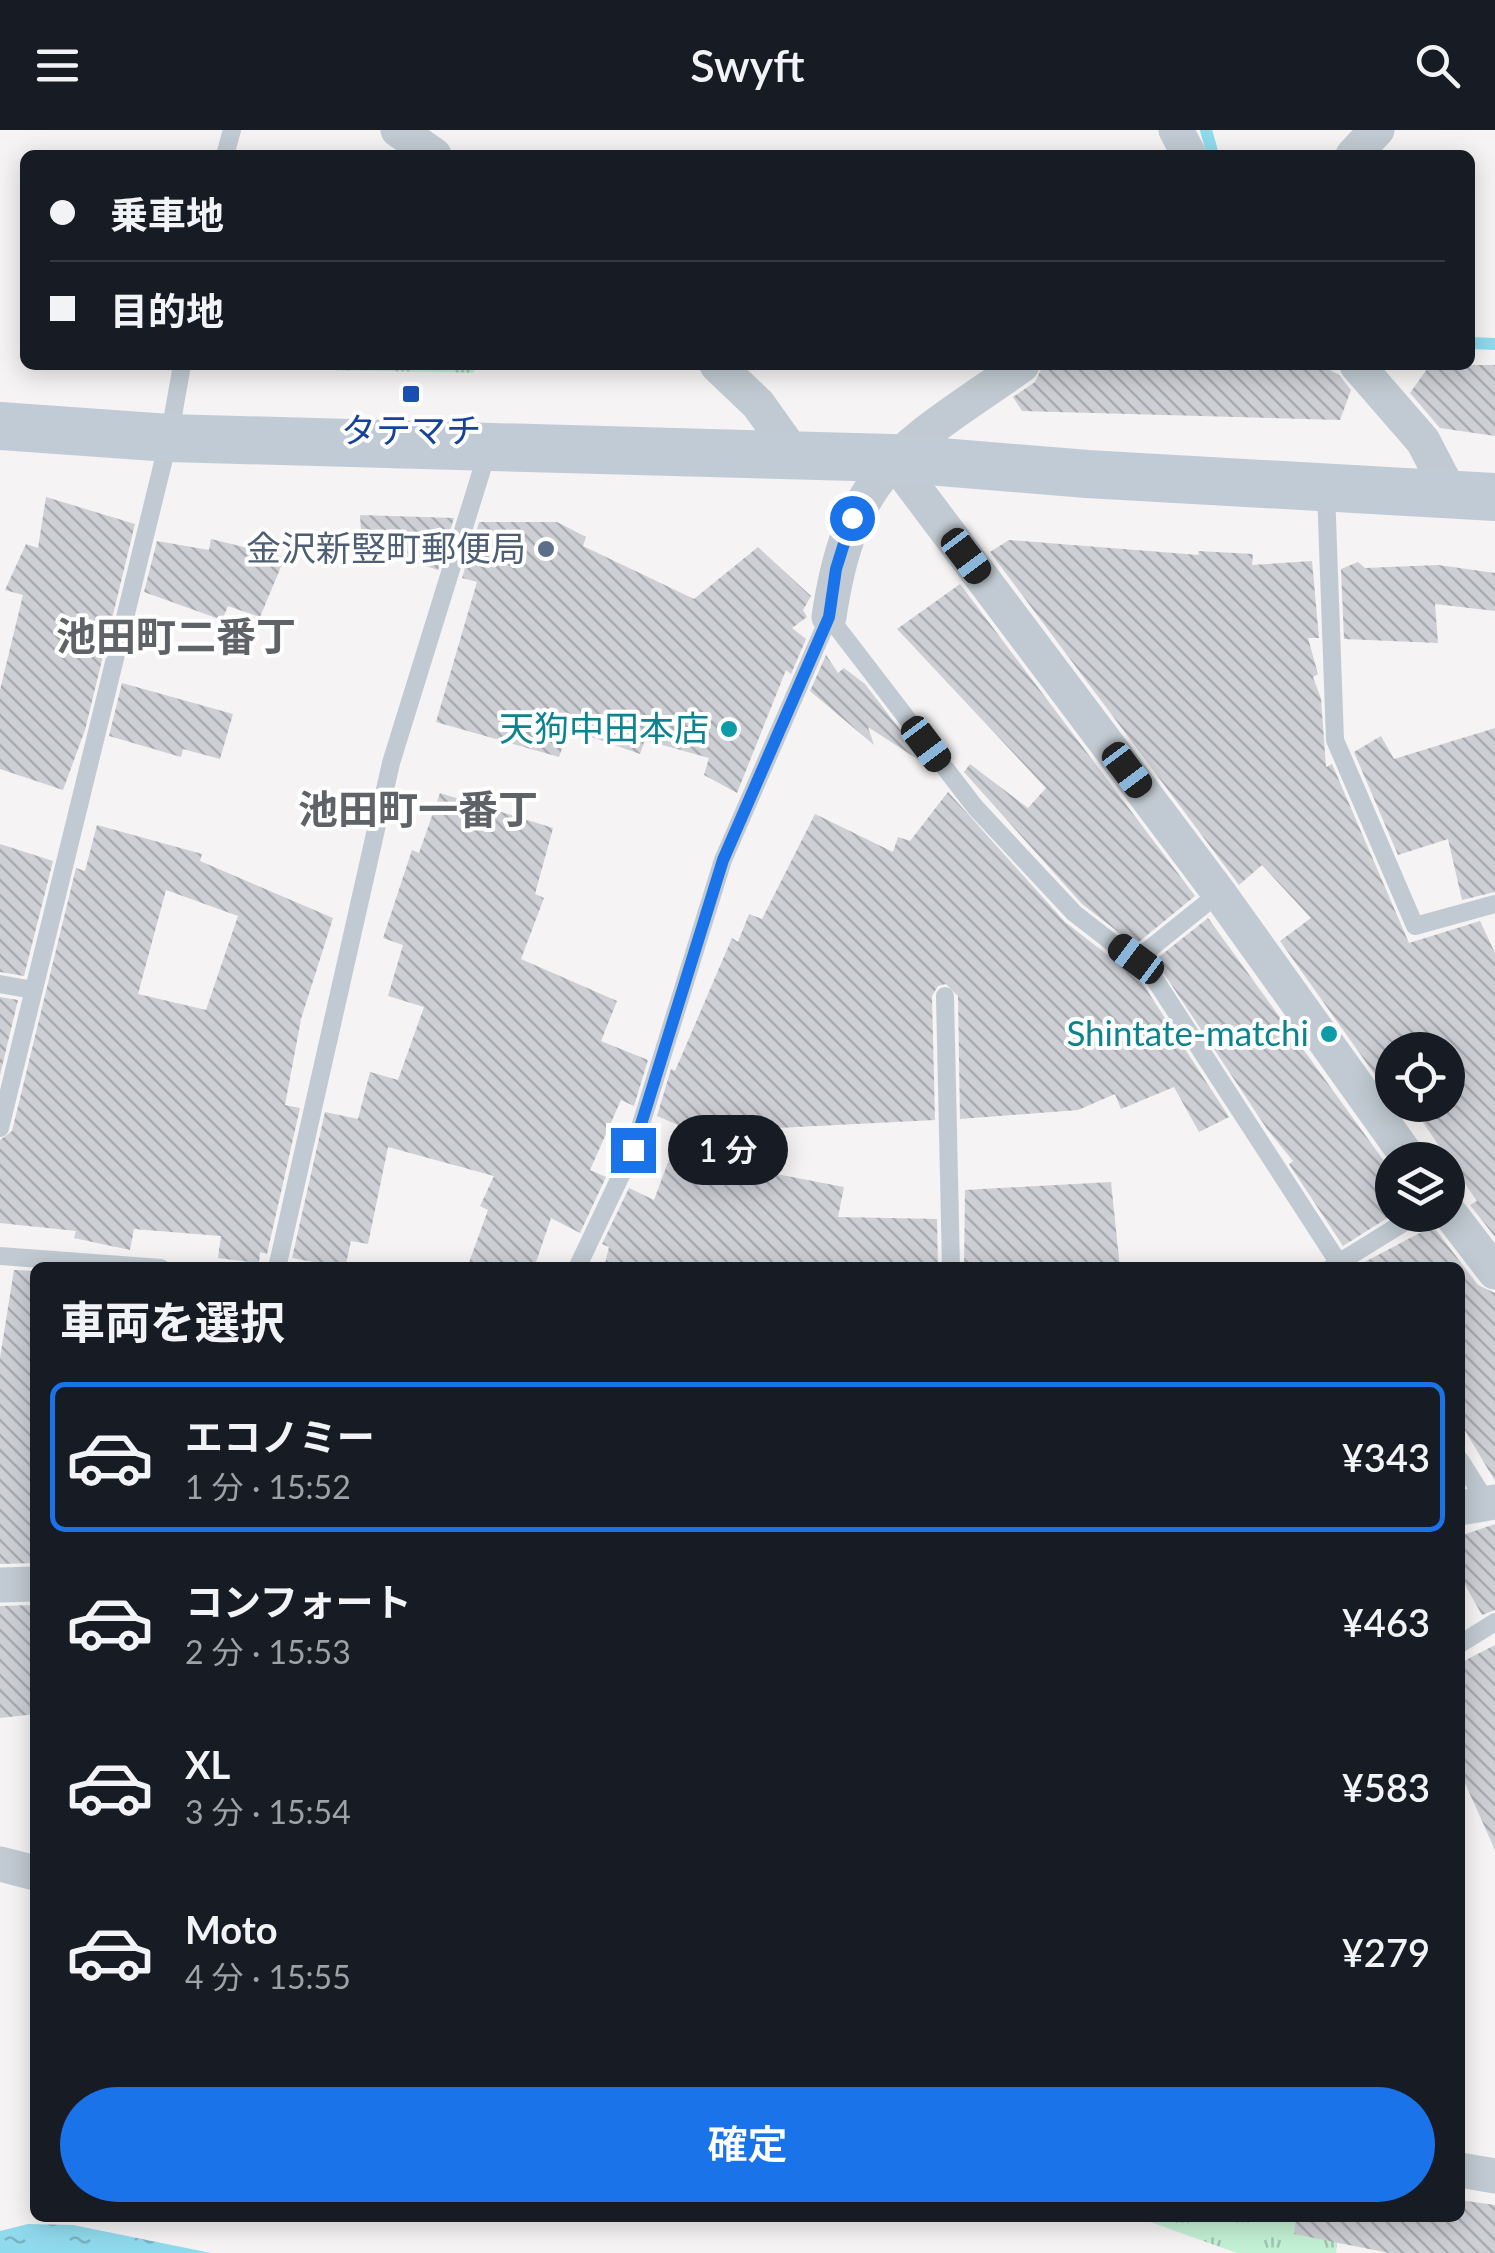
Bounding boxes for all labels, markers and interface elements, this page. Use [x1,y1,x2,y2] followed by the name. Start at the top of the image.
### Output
[30,38,85,93] icon: menu
[690,38,805,92] text: Swyft
[1410,38,1465,93] icon: search
[110,191,224,237] text: 乗車地
[110,287,224,333] text: 目的地
[400,383,422,405] marker: タテマチ
[341,408,481,450] place label: タテマチ
[830,496,875,541] route start
[936,523,996,589] car
[246,526,526,568] place label: 金沢新竪町郵便局
[535,538,557,560] marker: 金沢新竪町郵便局
[56,612,296,660] district label: 池田町二番丁
[499,706,709,748] place label: 天狗中田本店
[896,711,956,777] car
[718,718,740,740] marker: 天狗中田本店
[1097,737,1157,803] car
[298,785,538,833] district label: 池田町一番丁
[1103,929,1169,989] car
[1066,1011,1309,1053] place label: Shintate-matchi
[1318,1023,1340,1045] marker: Shintate-matchi
[1375,1032,1465,1232] map controls
[1375,1032,1465,1122] button: locate
[668,1115,788,1185] callout: 1 分
[611,1128,656,1173] route end
[699,1130,757,1169] text: 1 分
[1375,1142,1465,1232] button: layers
[60,1295,285,1349] text: 車両を選択
[65,1412,155,1502] icon: car
[185,1413,375,1459] text: エコノミー
[1342,1434,1430,1480] text: ¥343
[185,1467,351,1506] text: 1 分 · 15:52
[65,1577,155,1667] icon: car
[185,1578,412,1624] text: コンフォート
[1342,1599,1430,1645] text: ¥463
[185,1632,351,1671] text: 2 分 · 15:53
[185,1741,230,1787] text: XL
[65,1742,155,1832] icon: car
[1342,1764,1430,1810] text: ¥583
[185,1792,351,1831] text: 3 分 · 15:54
[185,1906,278,1952] text: Moto
[65,1907,155,1997] icon: car
[1342,1929,1430,1975] text: ¥279
[185,1957,351,1996] text: 4 分 · 15:55
[60,2087,1435,2202] button: 確定

